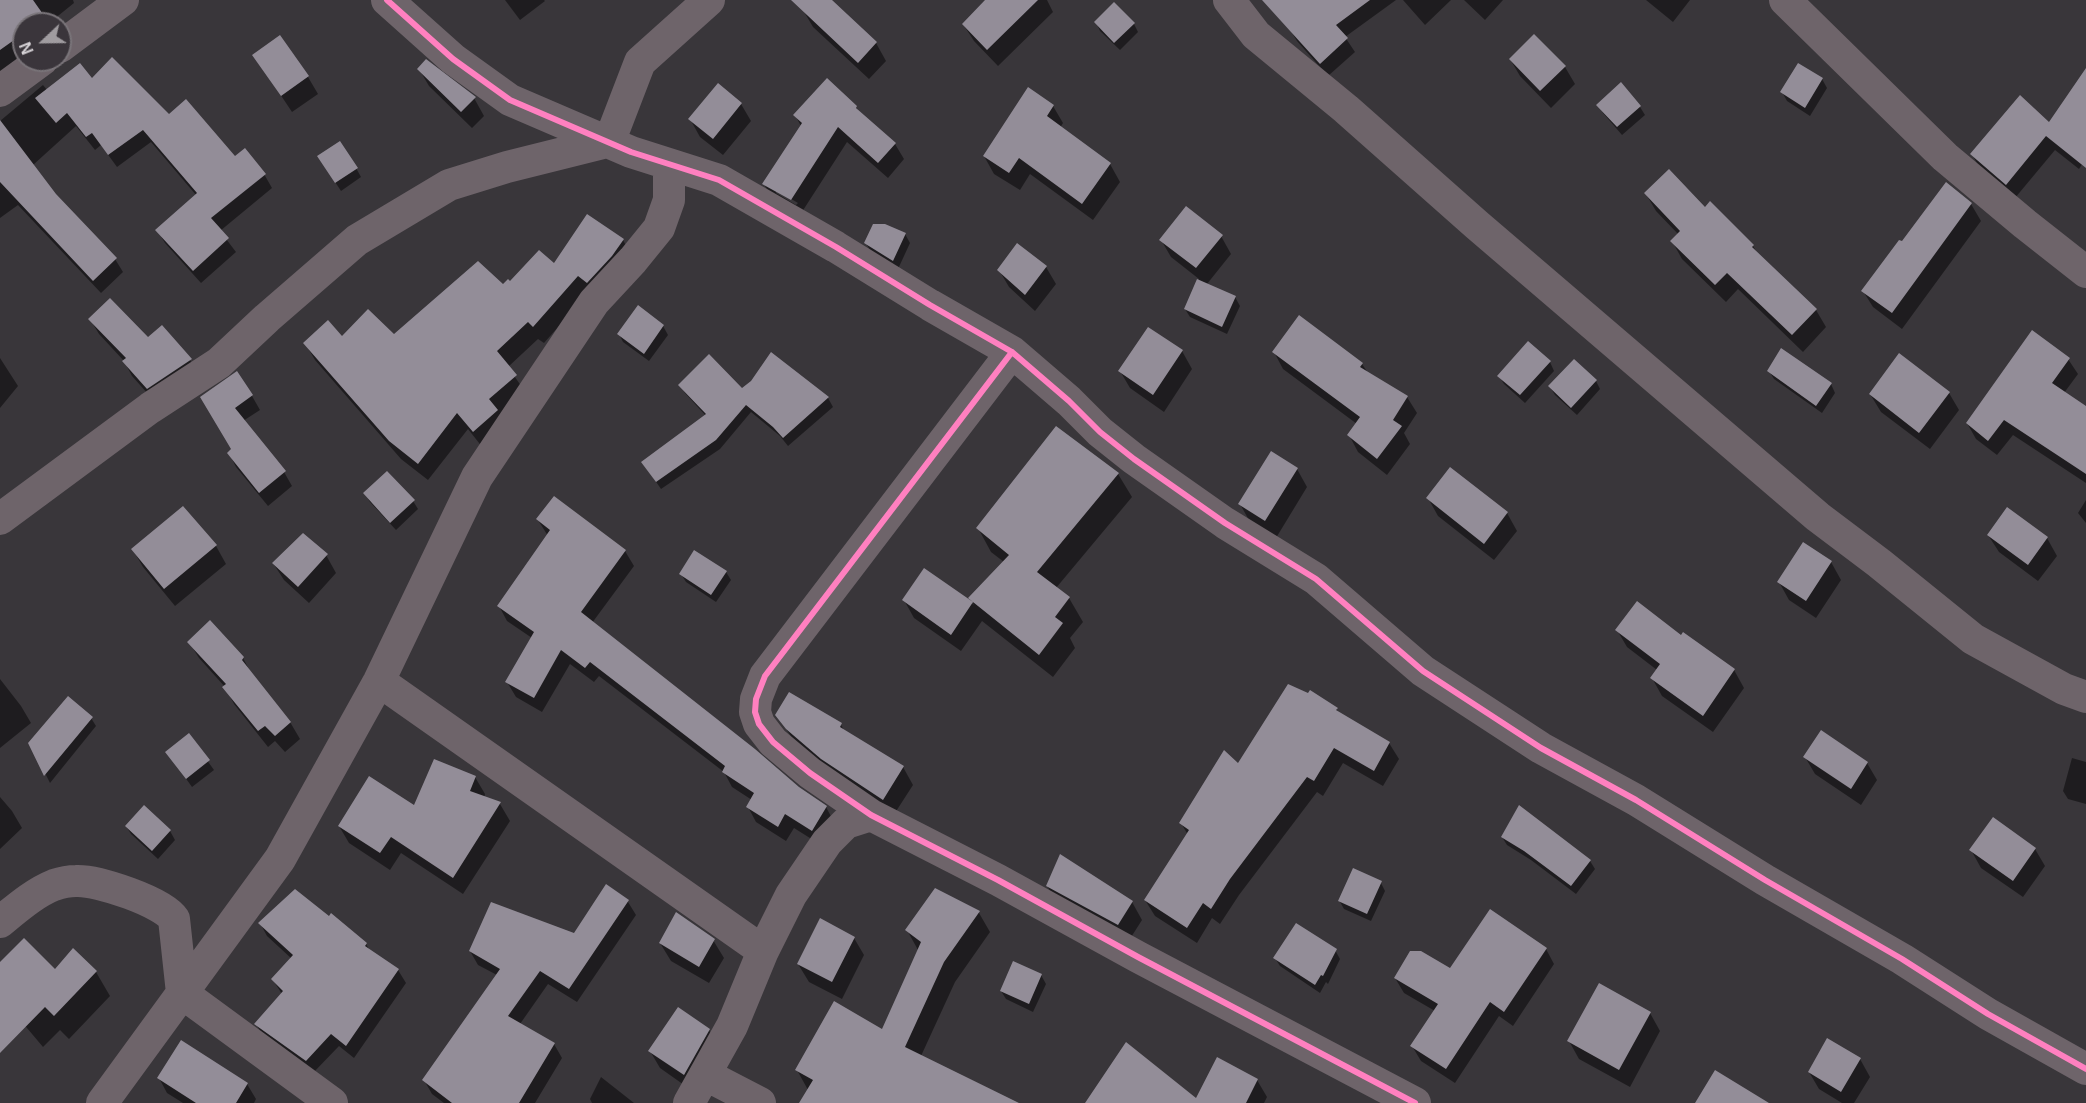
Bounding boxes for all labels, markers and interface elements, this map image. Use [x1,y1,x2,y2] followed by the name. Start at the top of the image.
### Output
[12,12,72,72] north arrow
[17,40,37,57] text: N

